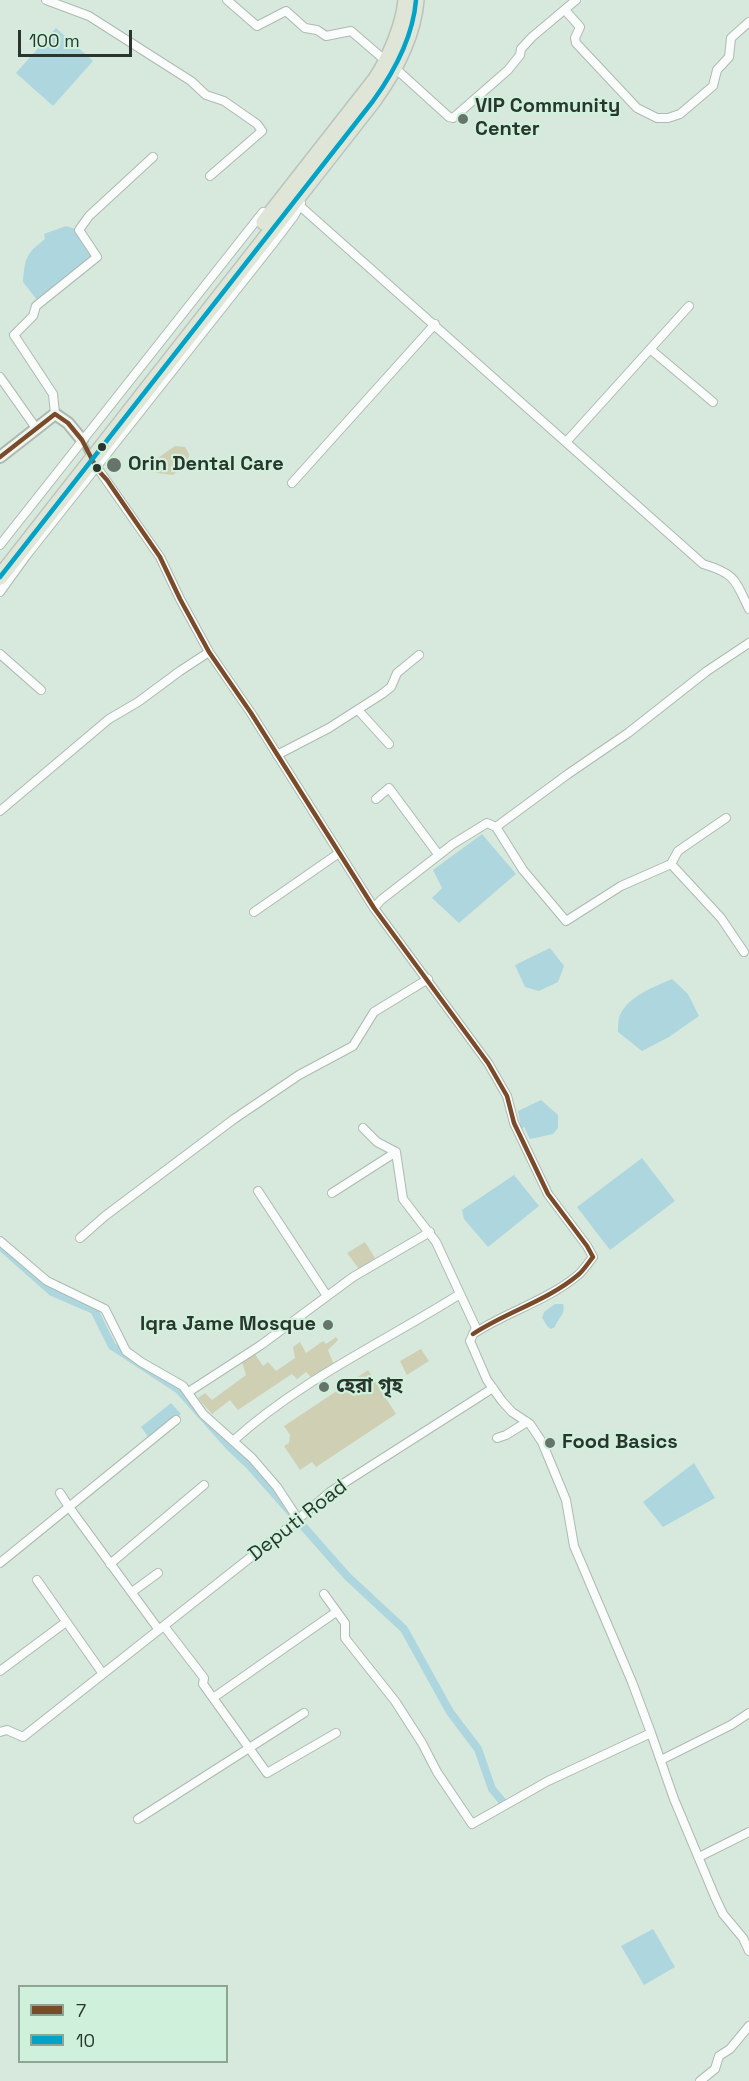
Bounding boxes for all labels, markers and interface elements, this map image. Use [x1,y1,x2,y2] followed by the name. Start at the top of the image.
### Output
[21,18,135,56] scale bar
[29,29,80,52] text: 100 m
[475,95,620,142] place label: VIP Community Center
[456,112,470,126] marker: VIP Community Center
[96,441,108,453] unlabelled marker
[128,453,284,477] place label: Orin Dental Care
[105,456,123,474] marker: Orin Dental Care
[91,462,103,474] unlabelled marker
[140,1313,316,1337] place label: Iqra Jame Mosque
[321,1318,335,1332] marker: Iqra Jame Mosque
[336,1375,402,1399] place label: হেরা গৃহ
[317,1380,331,1394] marker: হেরা গৃহ
[562,1431,678,1455] place label: Food Basics
[543,1436,557,1450] marker: Food Basics
[244,1475,352,1567] street label: Deputi Road
[18,1985,228,2063] legend
[76,1999,86,2022] text: 7
[76,2029,95,2052] text: 10

